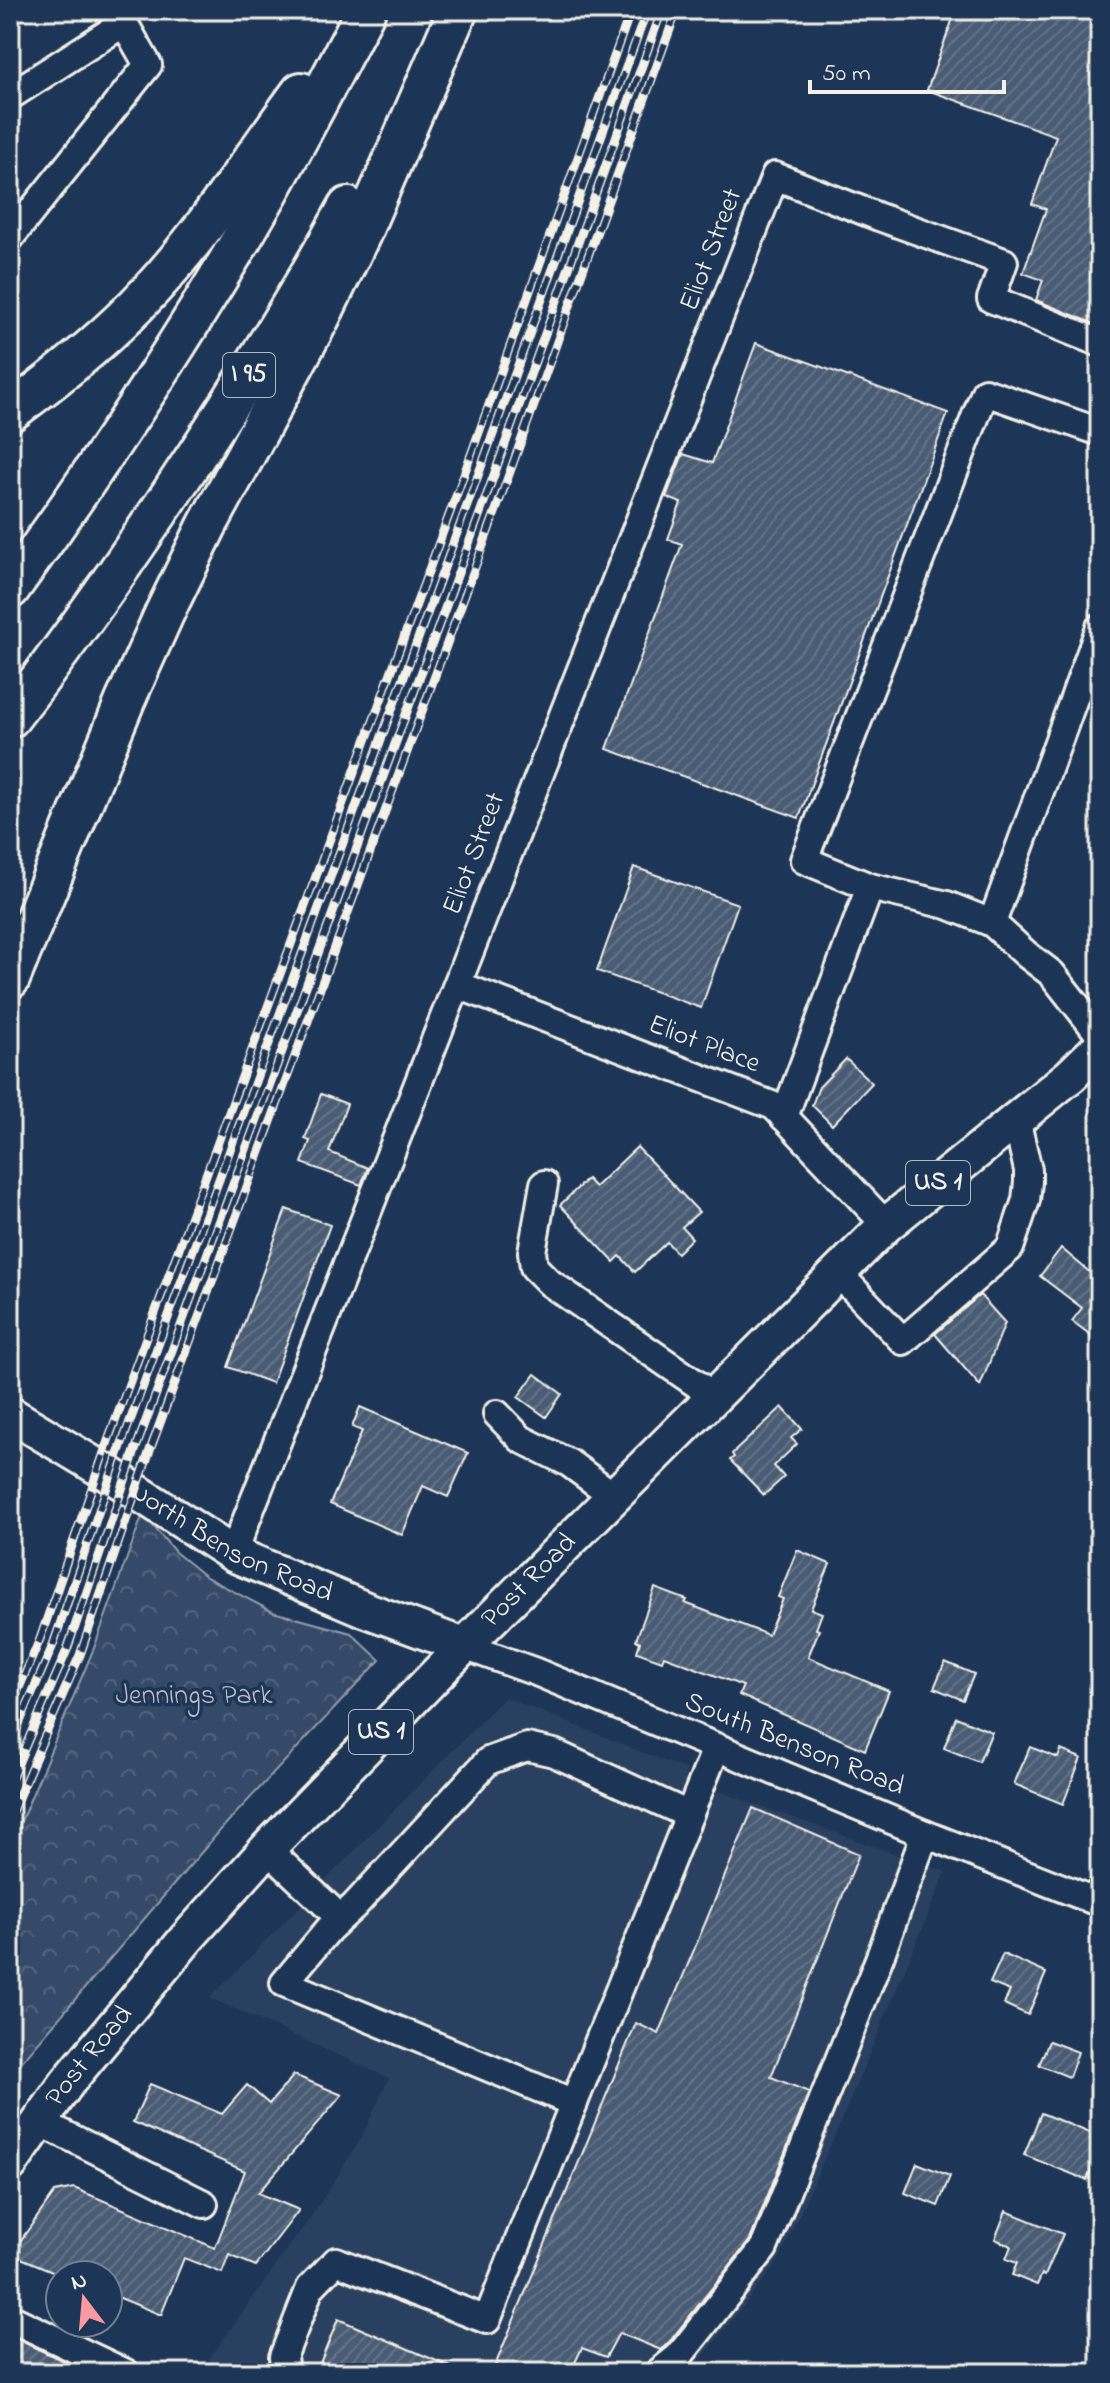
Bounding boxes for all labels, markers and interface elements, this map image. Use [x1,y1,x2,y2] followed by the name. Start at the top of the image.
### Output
[810,44,1004,94] scale bar
[822,57,871,92] text: 50 m
[670,183,754,317] street label: Eliot Street
[223,353,275,397] road number: I 95
[433,787,517,921] street label: Eliot Street
[642,1005,766,1085] street label: Eliot Place
[906,1161,970,1205] road number: US 1
[120,1471,339,1614] street label: North Benson Road
[472,1524,587,1638] street label: Post Road
[115,1676,273,1717] park label: Jennings Park
[678,1682,910,1808] street label: South Benson Road
[349,1710,413,1754] road number: US 1
[36,1996,144,2116] street label: Post Road
[44,2259,124,2339] north arrow
[68,2265,91,2300] text: N

